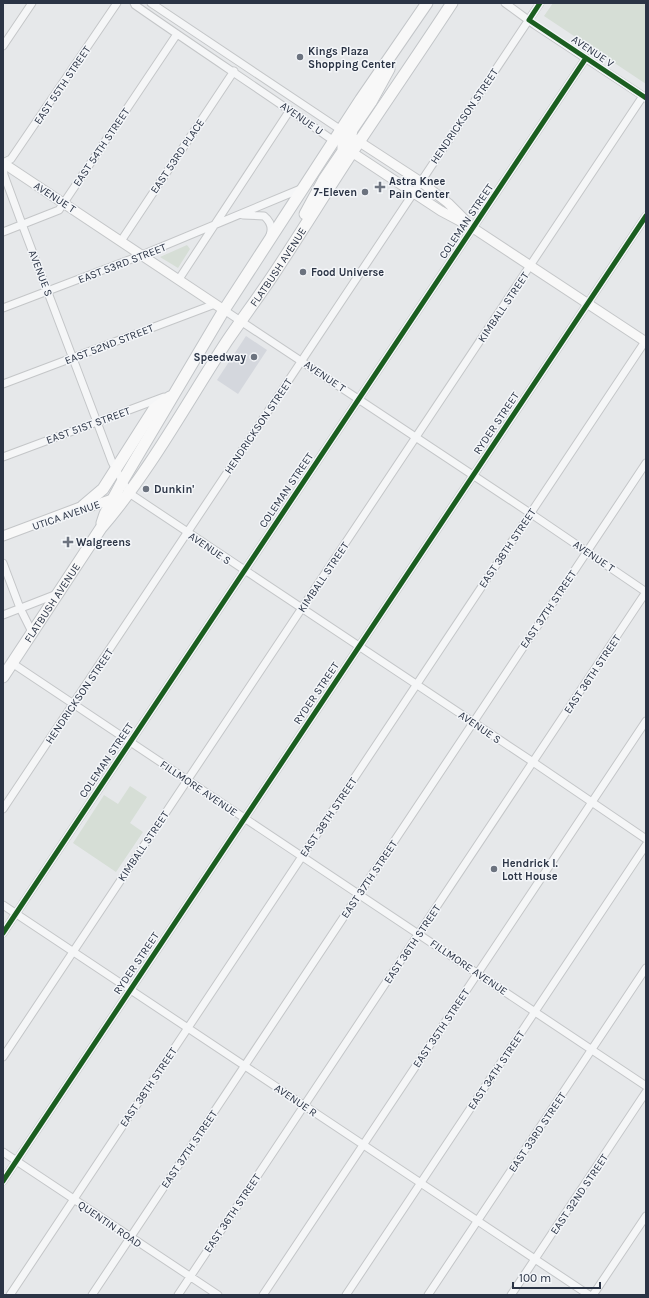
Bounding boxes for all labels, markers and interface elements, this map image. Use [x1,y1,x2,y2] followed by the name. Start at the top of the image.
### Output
[569,33,616,70] street label: AVENUE V
[31,43,94,127] street label: EAST 55TH STREET
[308,45,396,71] place label: Kings Plaza Shopping Center
[295,52,305,62] marker: Kings Plaza Shopping Center
[428,66,501,166] street label: HENDRICKSON STREET
[278,99,326,138] street label: AVENUE U
[70,105,133,189] street label: EAST 54TH STREET
[148,117,207,196] street label: EAST 53RD PLACE
[389,175,450,201] place label: Astra Knee Pain Center
[31,179,79,216] street label: AVENUE T
[374,181,386,193] marker: Astra Knee Pain Center
[436,181,497,261] street label: COLEMAN STREET
[313,186,357,199] place label: 7-Eleven
[360,187,370,197] marker: 7-Eleven
[247,225,309,309] street label: FLATBUSH AVENUE
[76,240,169,286] street label: EAST 53RD STREET
[26,248,55,298] street label: AVENUE S
[311,266,384,279] place label: Food Universe
[298,267,308,277] marker: Food Universe
[475,269,532,345] street label: KIMBALL STREET
[63,321,156,367] street label: EAST 52ND STREET
[194,351,246,364] place label: Speedway
[249,352,259,362] marker: Speedway
[301,358,348,395] street label: AVENUE T
[222,376,295,476] street label: HENDRICKSON STREET
[471,389,522,457] street label: RYDER STREET
[44,404,133,447] street label: EAST 51ST STREET
[256,450,317,530] street label: COLEMAN STREET
[154,483,194,496] place label: Dunkin'
[141,484,151,494] marker: Dunkin'
[31,498,102,533] street label: UTICA AVENUE
[476,506,539,590] street label: EAST 38TH STREET
[186,529,233,567] street label: AVENUE S
[76,536,131,549] place label: Walgreens
[63,537,73,547] marker: Walgreens
[570,538,617,575] street label: AVENUE T
[295,539,352,615] street label: KIMBALL STREET
[22,561,83,645] street label: FLATBUSH AVENUE
[518,567,580,651] street label: EAST 37TH STREET
[561,632,624,716] street label: EAST 36TH STREET
[43,646,116,746] street label: HENDRICKSON STREET
[291,659,342,727] street label: RYDER STREET
[456,708,503,746] street label: AVENUE S
[76,720,137,800] street label: COLEMAN STREET
[158,758,240,819] street label: FILLMORE AVENUE
[297,775,360,859] street label: EAST 38TH STREET
[115,808,172,884] street label: KIMBALL STREET
[339,837,401,921] street label: EAST 37TH STREET
[502,857,559,883] place label: Hendrick I. Lott House
[489,864,499,874] marker: Hendrick I. Lott House
[381,902,444,986] street label: EAST 36TH STREET
[111,929,162,997] street label: RYDER STREET
[428,937,510,998] street label: FILLMORE AVENUE
[410,986,473,1070] street label: EAST 35TH STREET
[465,1028,528,1112] street label: EAST 34TH STREET
[117,1045,180,1129] street label: EAST 38TH STREET
[272,1081,320,1120] street label: AVENUE R
[506,1089,569,1175] street label: EAST 33RD STREET
[159,1107,221,1191] street label: EAST 37TH STREET
[548,1151,611,1237] street label: EAST 32ND STREET
[201,1171,264,1255] street label: EAST 36TH STREET
[75,1198,144,1251] street label: QUENTIN ROAD
[513,1264,600,1290] scale bar
[519,1271,551,1285] text: 100 m

